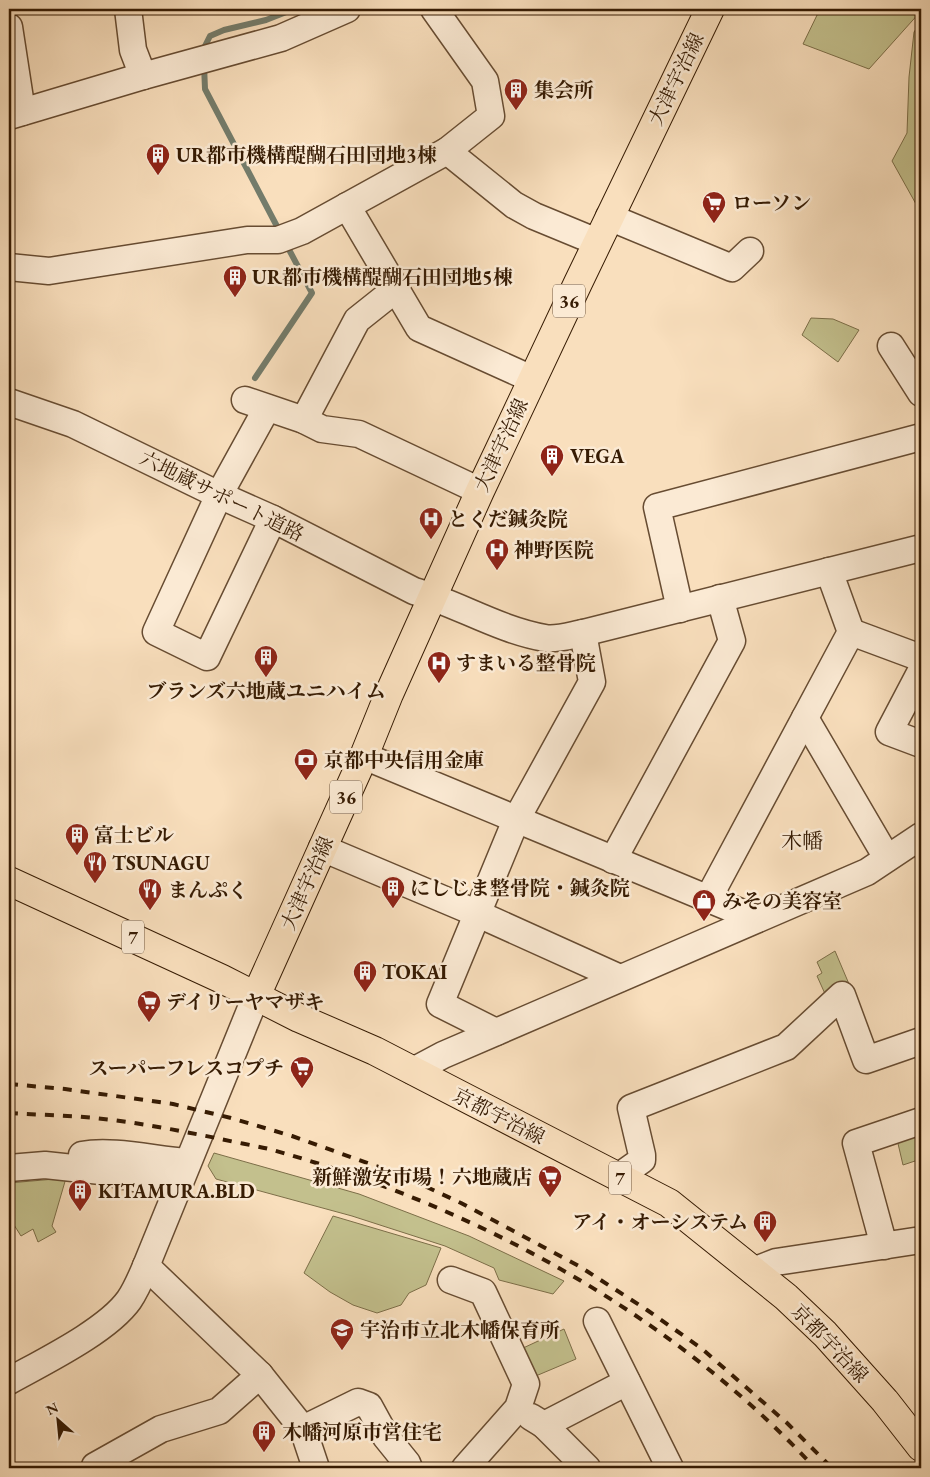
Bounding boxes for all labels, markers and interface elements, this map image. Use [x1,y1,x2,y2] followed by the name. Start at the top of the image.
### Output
[642,28,710,130] street label: 大津宇治線
[503,77,529,111] building icon: 集会所
[534,77,594,103] place label: 集会所
[145,142,171,176] building icon: UR都市機構醍醐石田団地3棟
[176,142,437,168] place label: UR都市機構醍醐石田団地3棟
[701,190,727,224] supermarket icon: ローソン
[732,190,811,216] place label: ローソン
[222,264,248,298] building icon: UR都市機構醍醐石田団地5棟
[252,264,513,290] place label: UR都市機構醍醐石田団地5棟
[553,284,585,318] road number: 36
[468,394,534,496] street label: 大津宇治線
[539,443,565,477] building icon: VEGA
[570,443,625,469] place label: VEGA
[135,445,309,547] street label: 六地蔵サポート道路
[418,506,444,540] hospital icon: とくだ鍼灸院
[448,506,568,532] place label: とくだ鍼灸院
[484,537,510,571] hospital icon: 神野医院
[514,537,594,563] place label: 神野医院
[253,644,279,678] building icon: ブランズ六地蔵ユニハイム
[426,650,452,684] hospital icon: すまいる整骨院
[456,650,596,676] place label: すまいる整骨院
[146,678,386,704] place label: ブランズ六地蔵ユニハイム
[293,747,319,781] bank icon: 京都中央信用金庫
[324,747,484,773] place label: 京都中央信用金庫
[330,780,362,814] road number: 36
[64,822,90,856] building icon: 富士ビル
[94,822,174,848] place label: 富士ビル
[781,827,823,854] district label: 木幡
[275,832,339,934] street label: 大津宇治線
[82,850,108,884] restaurant icon: TSUNAGU
[112,850,210,876] place label: TSUNAGU
[380,875,406,909] building icon: にしじま整骨院・鍼灸院
[410,875,630,901] place label: にしじま整骨院・鍼灸院
[137,877,163,911] restaurant icon: まんぷく
[168,877,248,903] place label: まんぷく
[691,888,717,922] shop icon: みその美容室
[722,888,842,914] place label: みその美容室
[122,920,144,954] road number: 7
[352,959,378,993] building icon: TOKAI
[382,959,447,985] place label: TOKAI
[136,989,162,1023] supermarket icon: デイリーヤマザキ
[166,989,325,1015] place label: デイリーヤマザキ
[88,1055,284,1081] place label: スーパーフレスコプチ
[289,1055,315,1089] supermarket icon: スーパーフレスコプチ
[449,1082,549,1150] street label: 京都宇治線
[609,1162,631,1194] road number: 7
[312,1164,532,1190] place label: 新鮮激安市場！六地蔵店
[537,1164,563,1198] supermarket icon: 新鮮激安市場！六地蔵店
[67,1178,93,1212] building icon: KITAMURA.BLD
[98,1178,255,1204] place label: KITAMURA.BLD
[572,1209,748,1235] place label: アイ・オーシステム
[752,1209,778,1243] building icon: アイ・オーシステム
[786,1298,874,1388] street label: 京都宇治線
[329,1317,355,1351] school or university icon: 宇治市立北木幡保育所
[360,1317,560,1343] place label: 宇治市立北木幡保育所
[32,1394,82,1444] north arrow
[43,1398,62,1419] text: N
[251,1419,277,1453] building icon: 木幡河原市営住宅
[282,1419,442,1445] place label: 木幡河原市営住宅

